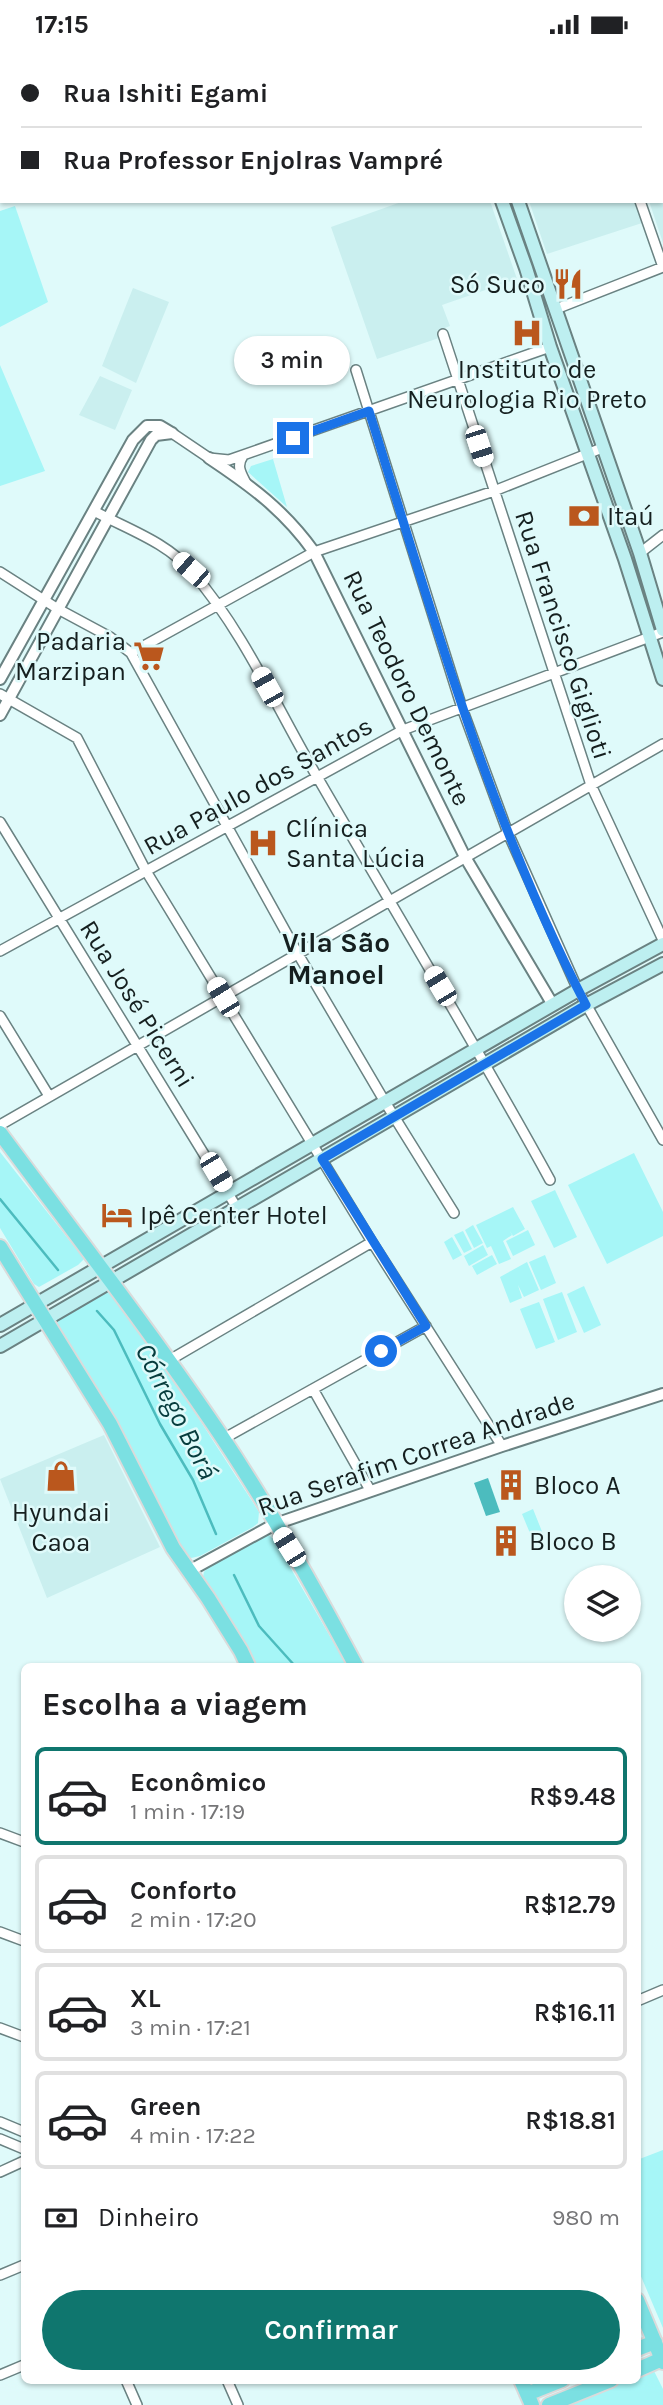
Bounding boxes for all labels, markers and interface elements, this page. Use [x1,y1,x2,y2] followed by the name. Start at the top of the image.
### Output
[35,9,89,40] text: 17:15
[63,78,268,109] text: Rua Ishiti Egami
[63,145,443,176] text: Rua Professor Enjolras Vampré
[551,267,585,301] restaurant icon: Só Suco
[450,269,545,300] place label: Só Suco
[510,316,544,350] hospital icon: Instituto de Neurologia Rio Preto
[235,337,351,385] callout: 3 min
[260,347,324,374] text: 3 min
[407,354,647,415] place label: Instituto de Neurologia Rio Preto
[277,422,309,454] route end
[463,423,496,469] car
[567,499,601,533] bank icon: Itaú
[607,501,654,532] place label: Itaú
[508,507,618,763] street label: Rua Francisco Giglioti
[169,548,214,592] car
[337,565,477,811] street label: Rua Teodoro Demonte
[15,626,126,687] place label: Padaria Marzipan
[132,639,166,673] supermarket icon: Padaria Marzipan
[248,664,287,710] car
[138,710,378,862] street label: Rua Paulo dos Santos
[286,813,425,874] place label: Clínica Santa Lúcia
[246,826,280,860] hospital icon: Clínica Santa Lúcia
[73,914,201,1094] street label: Rua José Picerni
[282,926,390,991] district label: Vila São Manoel
[421,963,460,1009] car
[204,974,243,1020] car
[197,1149,236,1195] car
[100,1198,134,1232] hotel icon: Ipê Center Hotel
[140,1200,328,1231] place label: Ipê Center Hotel
[365,1335,397,1367] route start
[129,1337,225,1485] water label: Córrego Borá
[253,1385,579,1523] street label: Rua Serafim Correa Andrade
[44,1459,78,1493] shop icon: Hyundai Caoa
[494,1468,528,1502] building icon: Bloco A
[534,1470,620,1501] place label: Bloco A
[12,1497,110,1558] place label: Hyundai Caoa
[269,1524,310,1570] car
[489,1524,523,1558] building icon: Bloco B
[529,1526,617,1557] place label: Bloco B
[564,1565,641,1642] map controls
[564,1565,641,1642] button: layers
[42,1686,308,1723] text: Escolha a viagem
[46,1765,109,1828] icon: car
[130,1767,266,1798] text: Econômico
[529,1781,616,1812] text: R$9.48
[130,1798,245,1825] text: 1 min · 17:19
[46,1873,109,1936] icon: car
[130,1875,237,1906] text: Conforto
[524,1889,616,1920] text: R$12.79
[130,1906,257,1933] text: 2 min · 17:20
[46,1981,109,2044] icon: car
[130,1983,161,2014] text: XL
[534,1997,616,2028] text: R$16.11
[130,2014,251,2041] text: 3 min · 17:21
[46,2089,109,2152] icon: car
[130,2091,202,2122] text: Green
[525,2105,616,2136] text: R$18.81
[130,2122,256,2149] text: 4 min · 17:22
[42,2199,80,2237] icon: cash
[98,2202,199,2233] text: Dinheiro
[552,2204,620,2231] text: 980 m
[42,2290,620,2370] button: Confirmar

